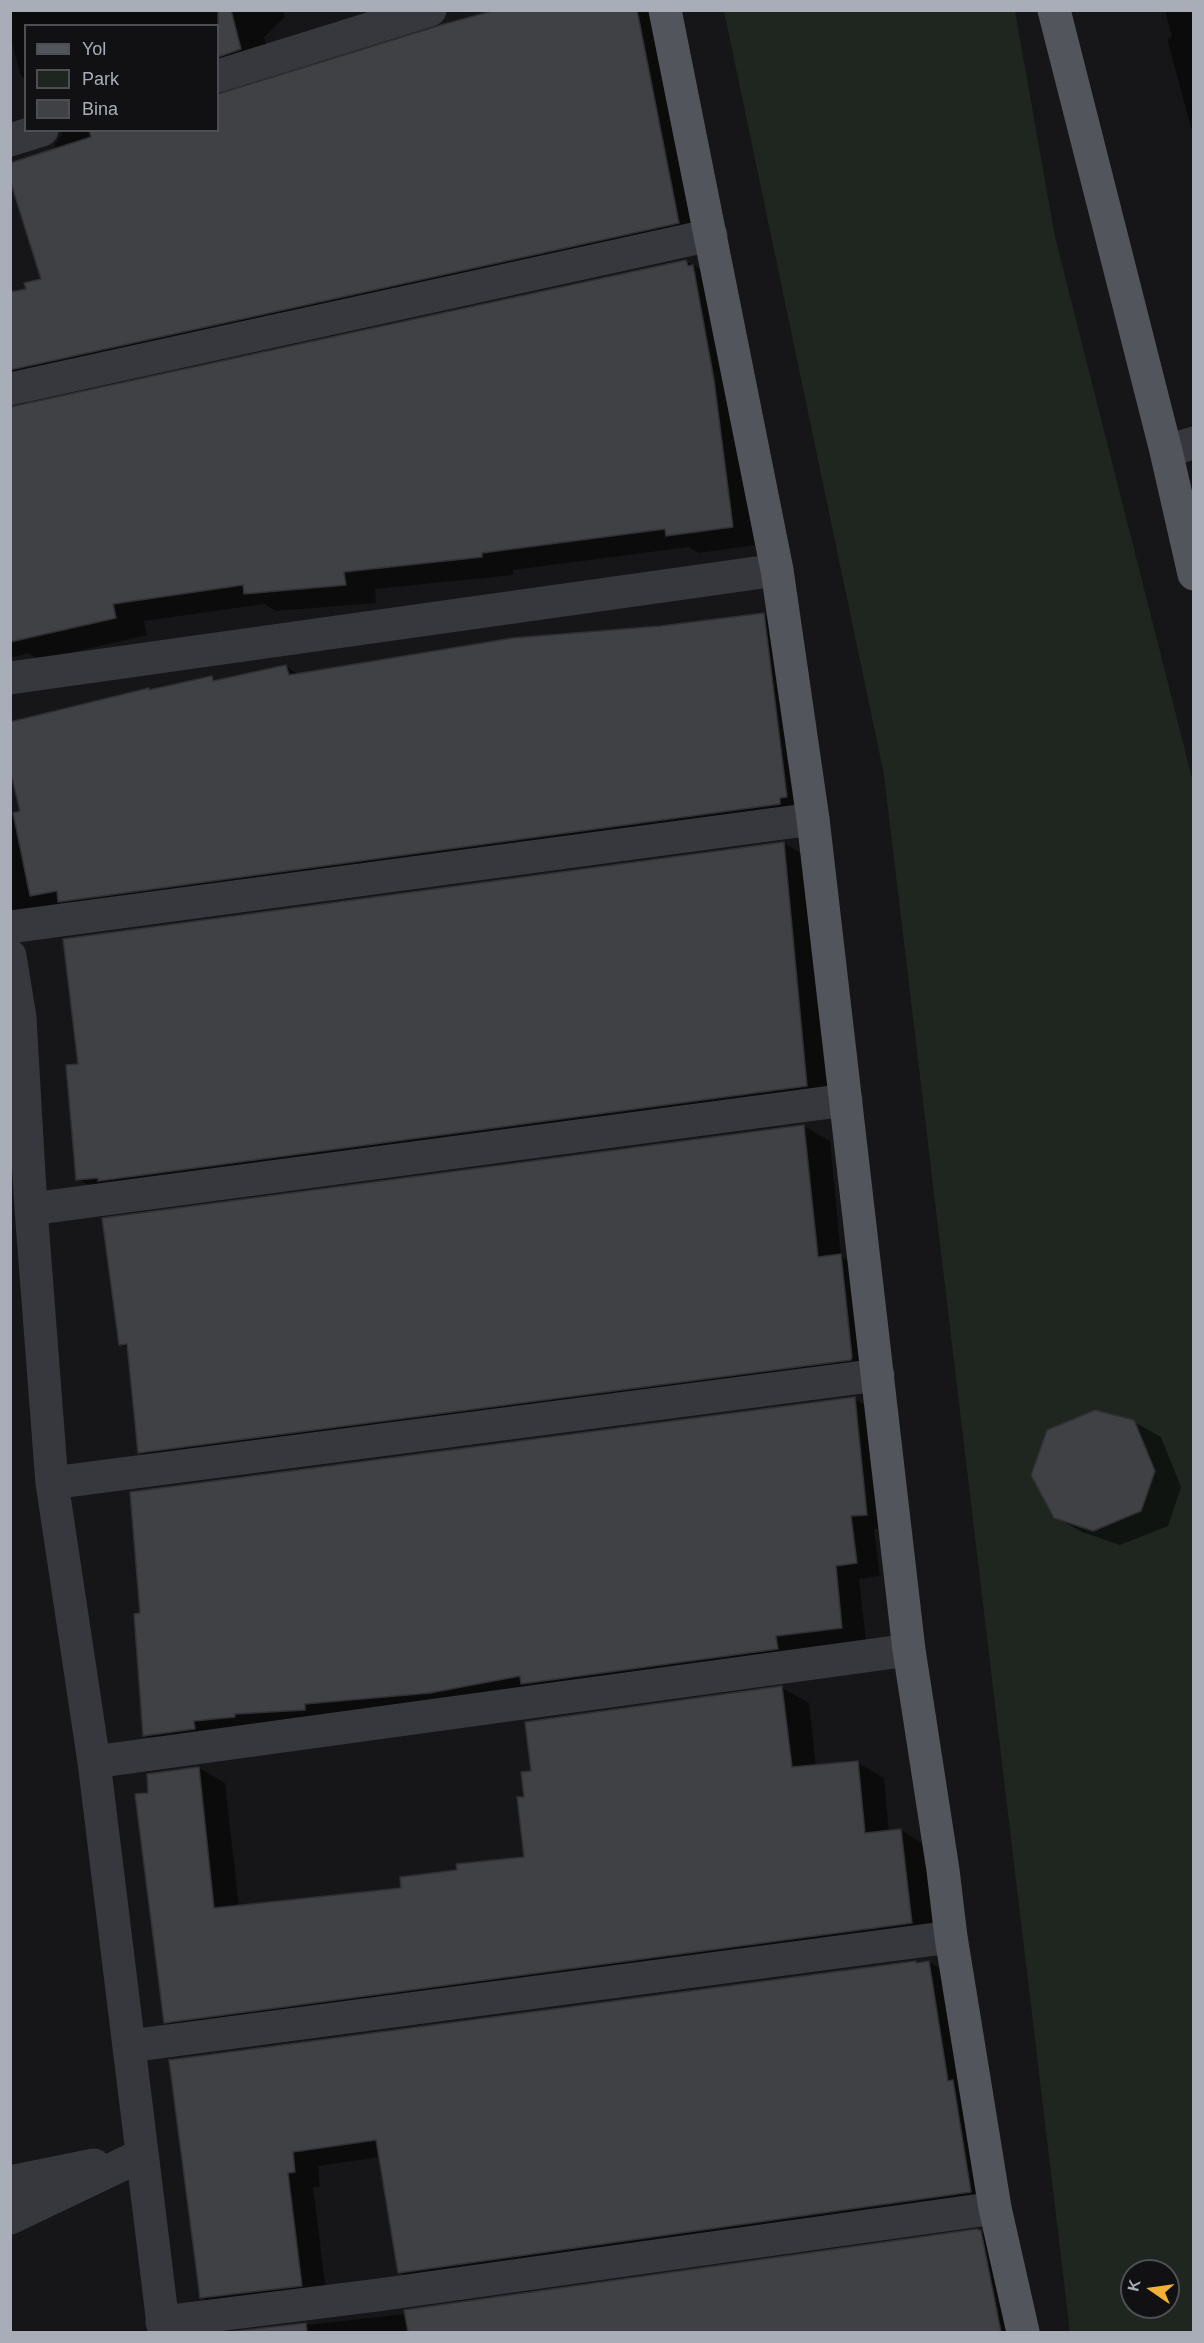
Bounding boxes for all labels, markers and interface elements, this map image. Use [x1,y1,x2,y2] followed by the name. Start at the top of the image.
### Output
[24,24,219,132] legend
[82,39,106,59] text: Yol
[82,69,119,89] text: Park
[82,99,118,119] text: Bina
[1120,2259,1180,2319] north arrow
[1124,2278,1144,2293] text: K

